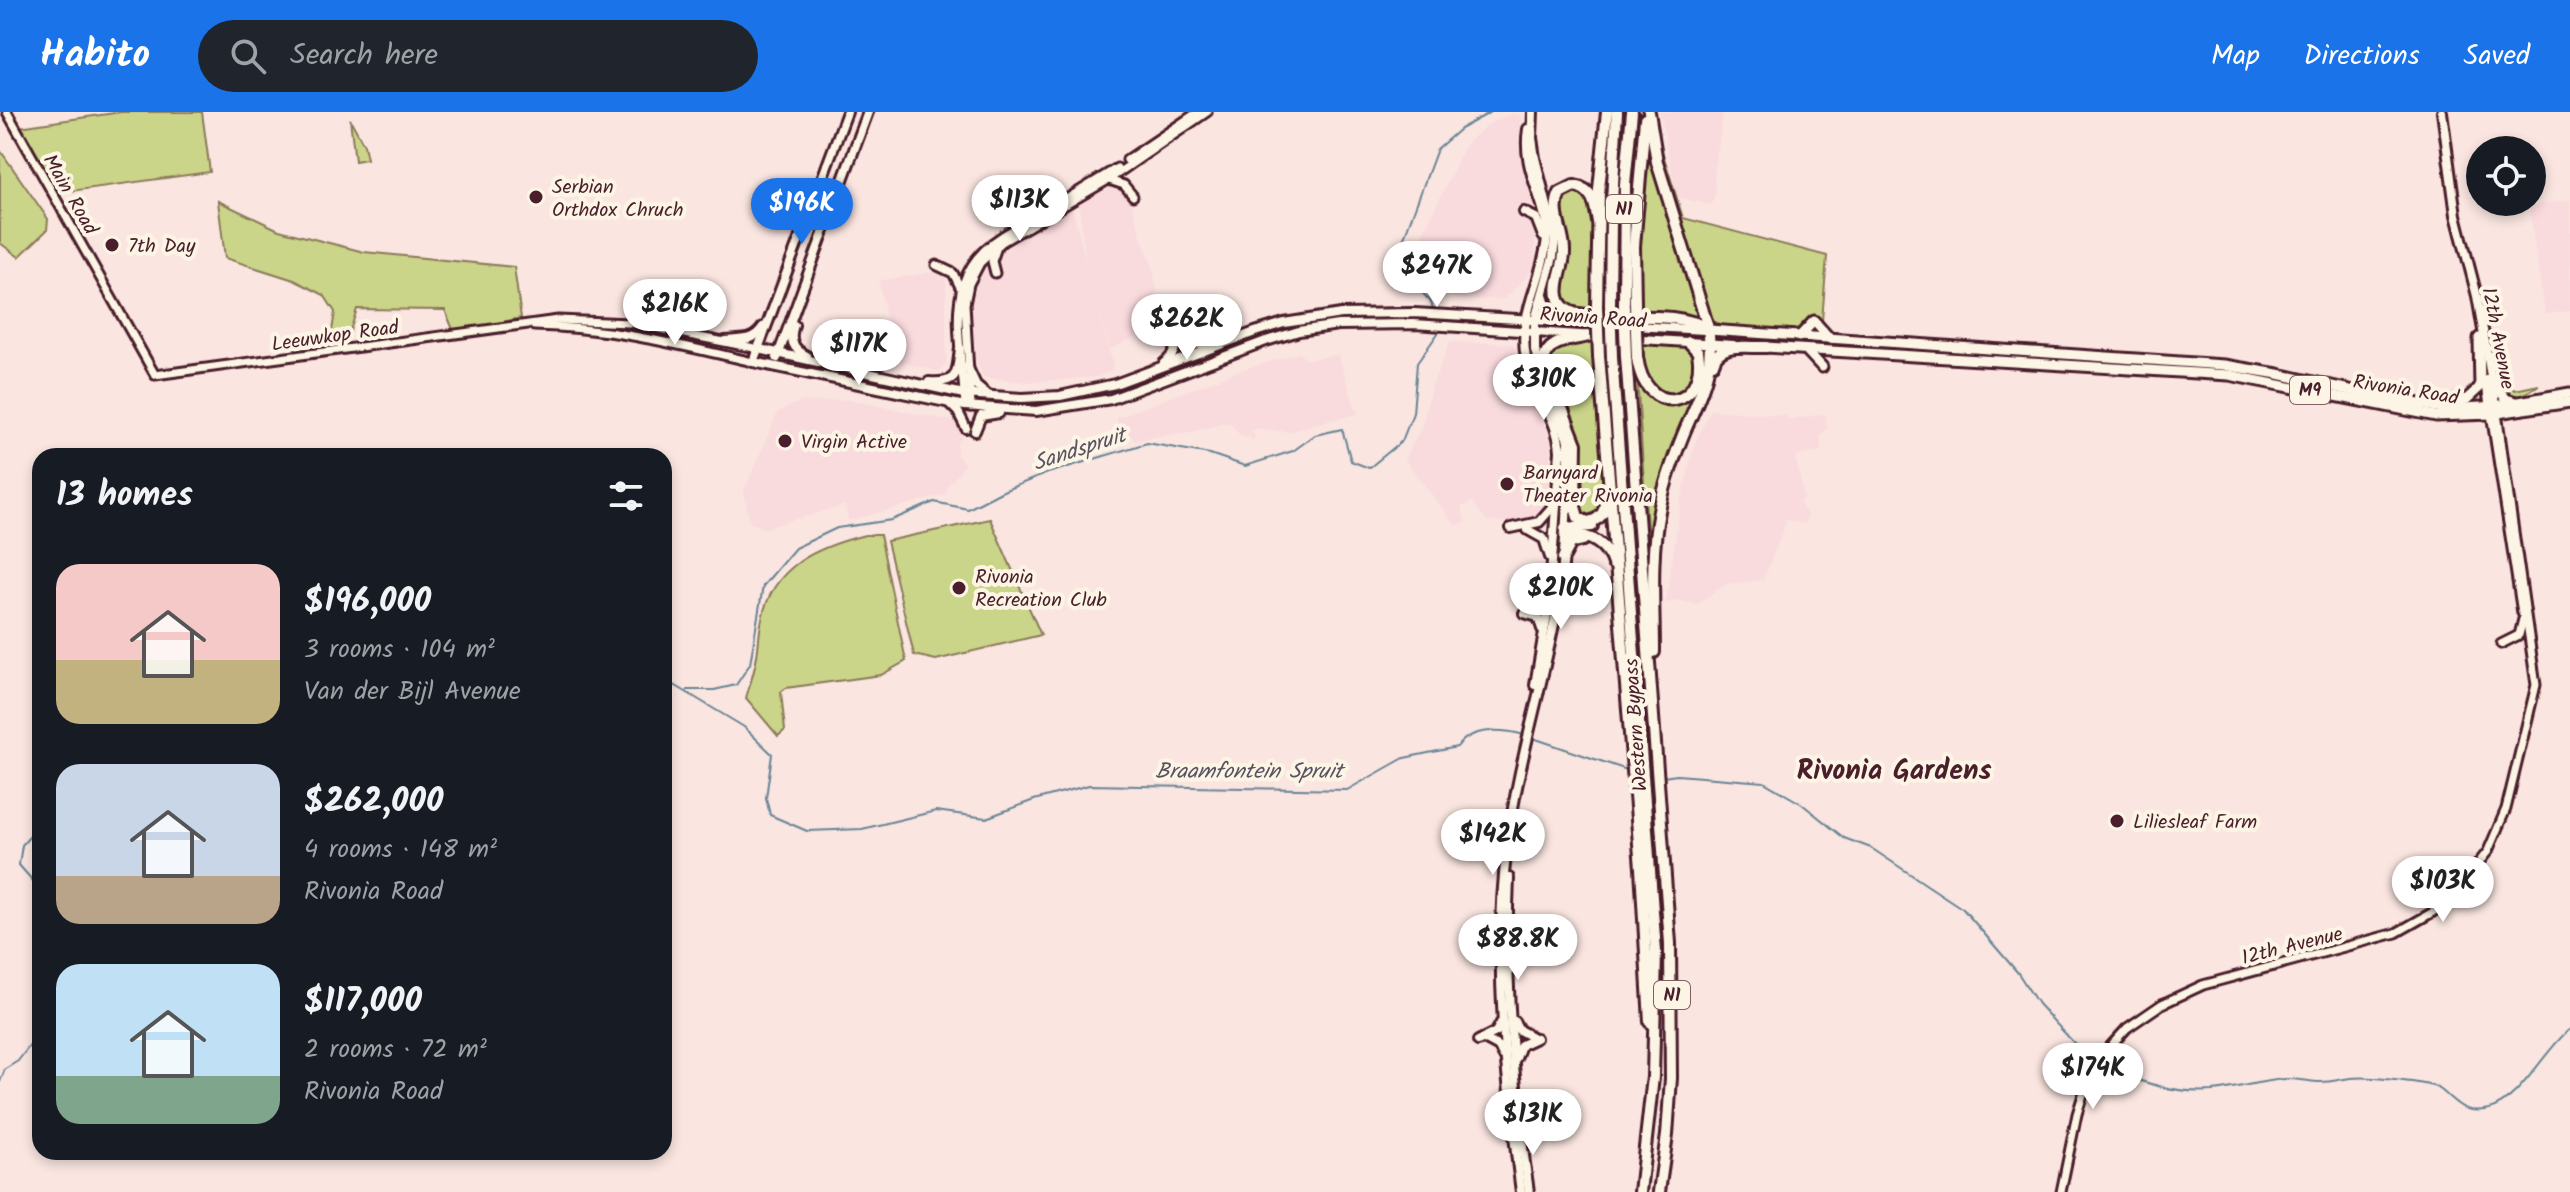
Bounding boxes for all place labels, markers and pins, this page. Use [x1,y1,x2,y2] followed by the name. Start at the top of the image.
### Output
[552,172,684,227] place label: Serbian Orthdox Chruch
[964,175,1076,243] pin: $113K
[746,178,858,246] pin: $196K
[527,188,545,206] marker: Serbian Orthdox Chruch
[128,231,196,263] place label: 7th Day
[103,236,121,254] marker: 7th Day
[1381,241,1493,309] pin: $247K
[619,279,731,347] pin: $216K
[1131,294,1243,362] pin: $262K
[803,319,915,387] pin: $117K
[1488,354,1600,422] pin: $310K
[801,427,907,459] place label: Virgin Active
[776,432,794,450] marker: Virgin Active
[1523,458,1653,513] place label: Barnyard Theater Rivonia
[1498,475,1516,493] marker: Barnyard Theater Rivonia
[975,562,1107,617] place label: Rivonia Recreation Club
[1505,563,1617,631] pin: $210K
[950,579,968,597] marker: Rivonia Recreation Club
[2133,807,2257,839] place label: Liliesleaf Farm
[1437,809,1549,877] pin: $142K
[2108,812,2126,830] marker: Liliesleaf Farm
[2387,856,2499,924] pin: $103K
[1453,914,1583,982] pin: $88.8K
[2037,1043,2149,1111] pin: $174K
[1477,1089,1589,1157] pin: $131K

